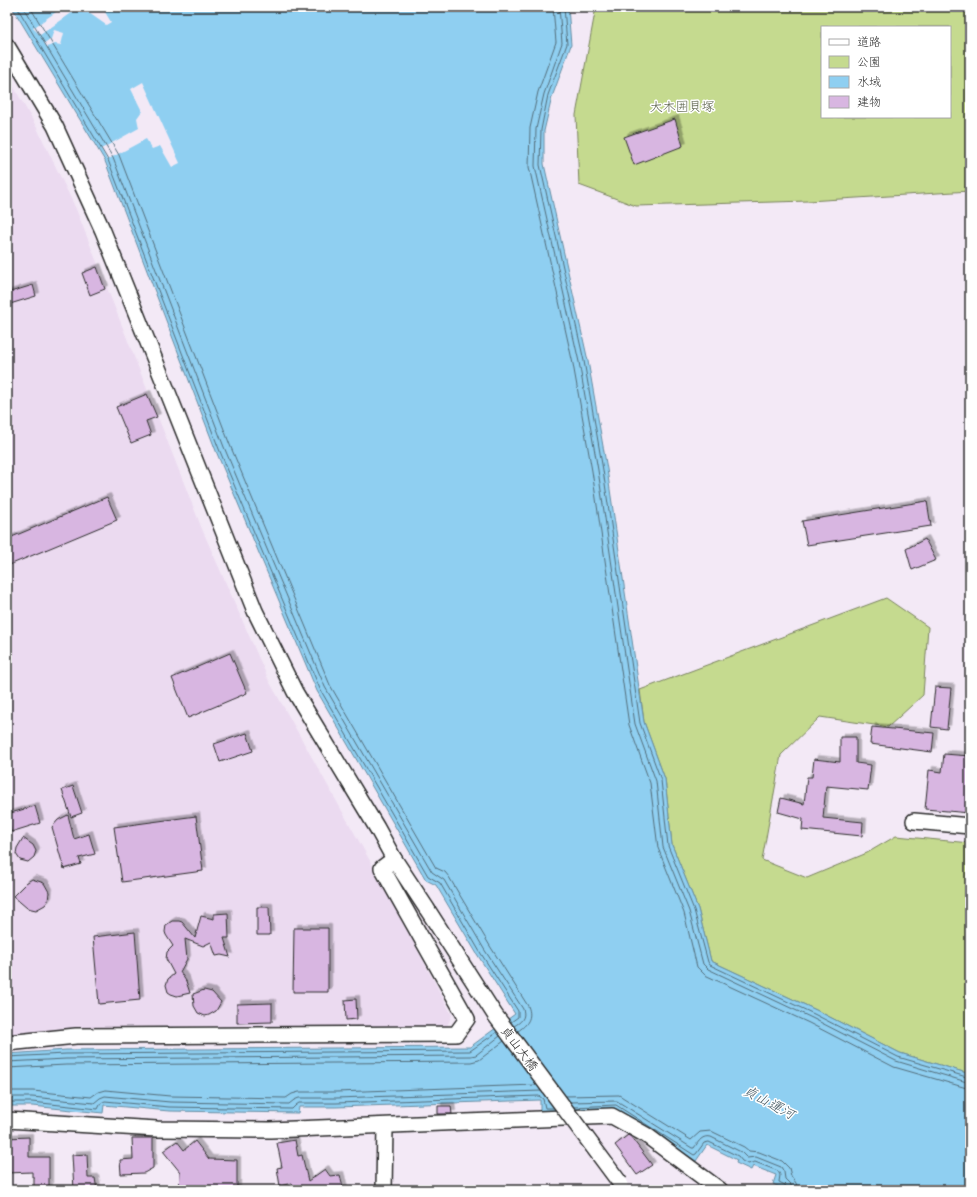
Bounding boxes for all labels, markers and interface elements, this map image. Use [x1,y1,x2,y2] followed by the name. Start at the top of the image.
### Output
[821,26,951,118] legend
[857,35,881,49] text: 道路
[857,55,881,69] text: 公園
[857,75,881,89] text: 水域
[857,95,881,109] text: 建物
[649,99,715,114] park label: 大木囲貝塚
[498,1023,541,1074] street label: 貞山大橋
[740,1082,799,1124] water label: 貞山運河

